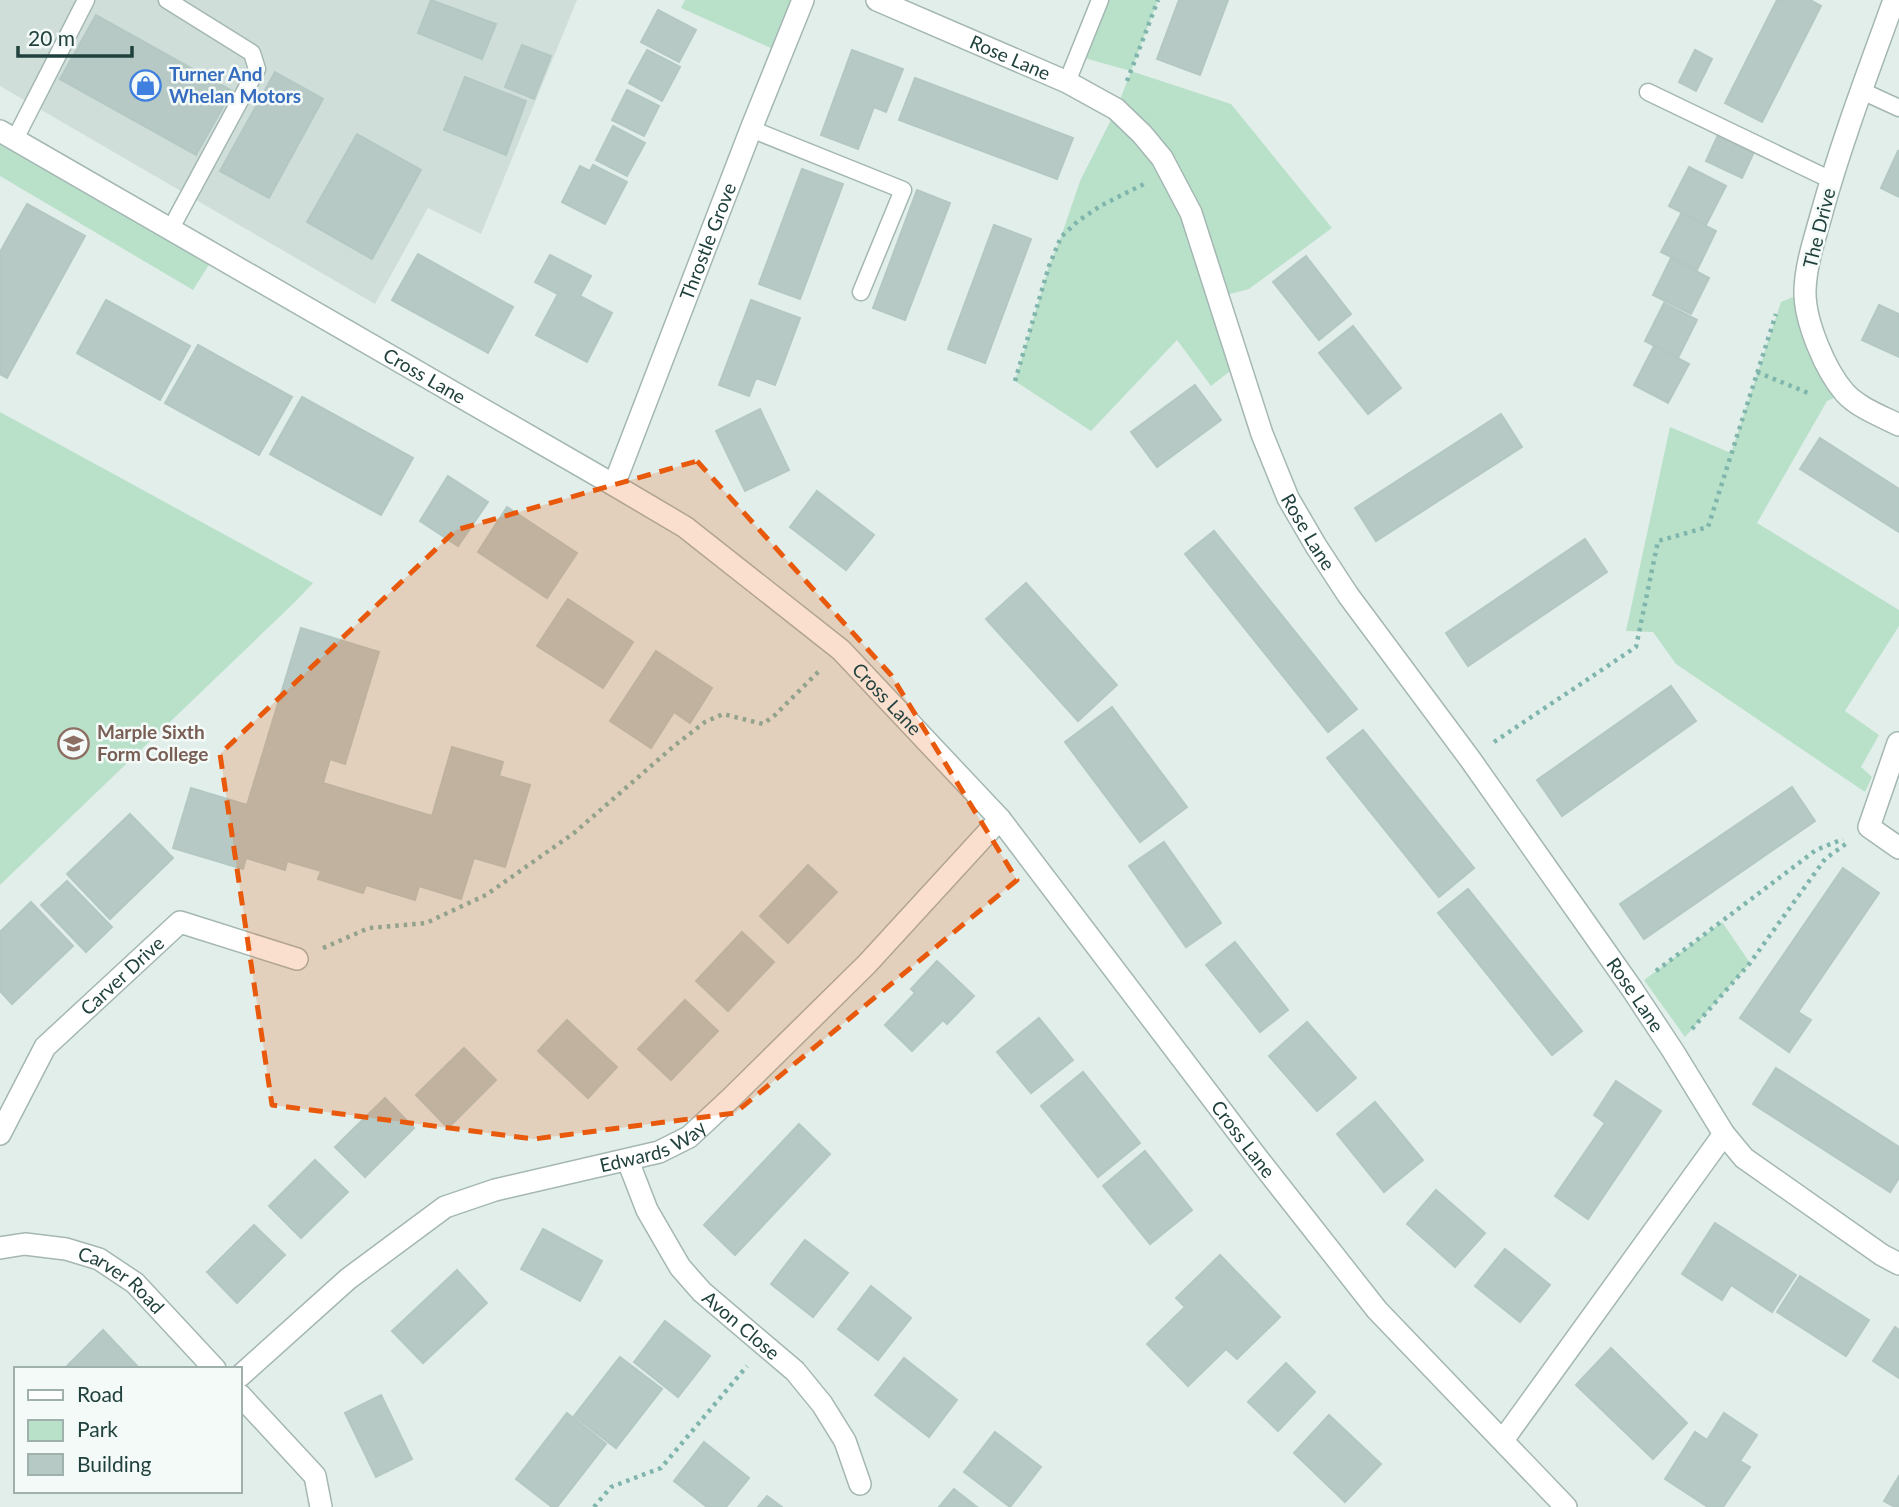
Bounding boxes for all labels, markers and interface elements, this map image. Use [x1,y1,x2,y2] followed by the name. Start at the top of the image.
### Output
[18,14,131,58] scale bar
[28,25,75,50] text: 20 m
[967,30,1054,84] street label: Rose Lane
[169,62,301,107] place label: Turner And Whelan Motors
[129,68,163,102] shop icon: Turner And Whelan Motors
[674,179,740,303] street label: Throstle Grove
[1797,185,1840,270] street label: The Drive
[380,343,470,408] street label: Cross Lane
[1277,489,1340,574] street label: Rose Lane
[848,657,927,740] street label: Cross Lane
[97,720,208,765] place label: Marple Sixth Form College
[57,726,91,760] school or university icon: Marple Sixth Form College
[75,931,168,1020] street label: Carver Drive
[1602,953,1669,1036] street label: Rose Lane
[1207,1096,1280,1182] street label: Cross Lane
[597,1115,710,1176] street label: Edwards Way
[75,1241,170,1318] street label: Carver Road
[698,1286,785,1364] street label: Avon Close
[14,1367,242,1493] legend
[77,1381,124,1406] text: Road
[77,1416,118,1441] text: Park
[77,1451,152,1476] text: Building

